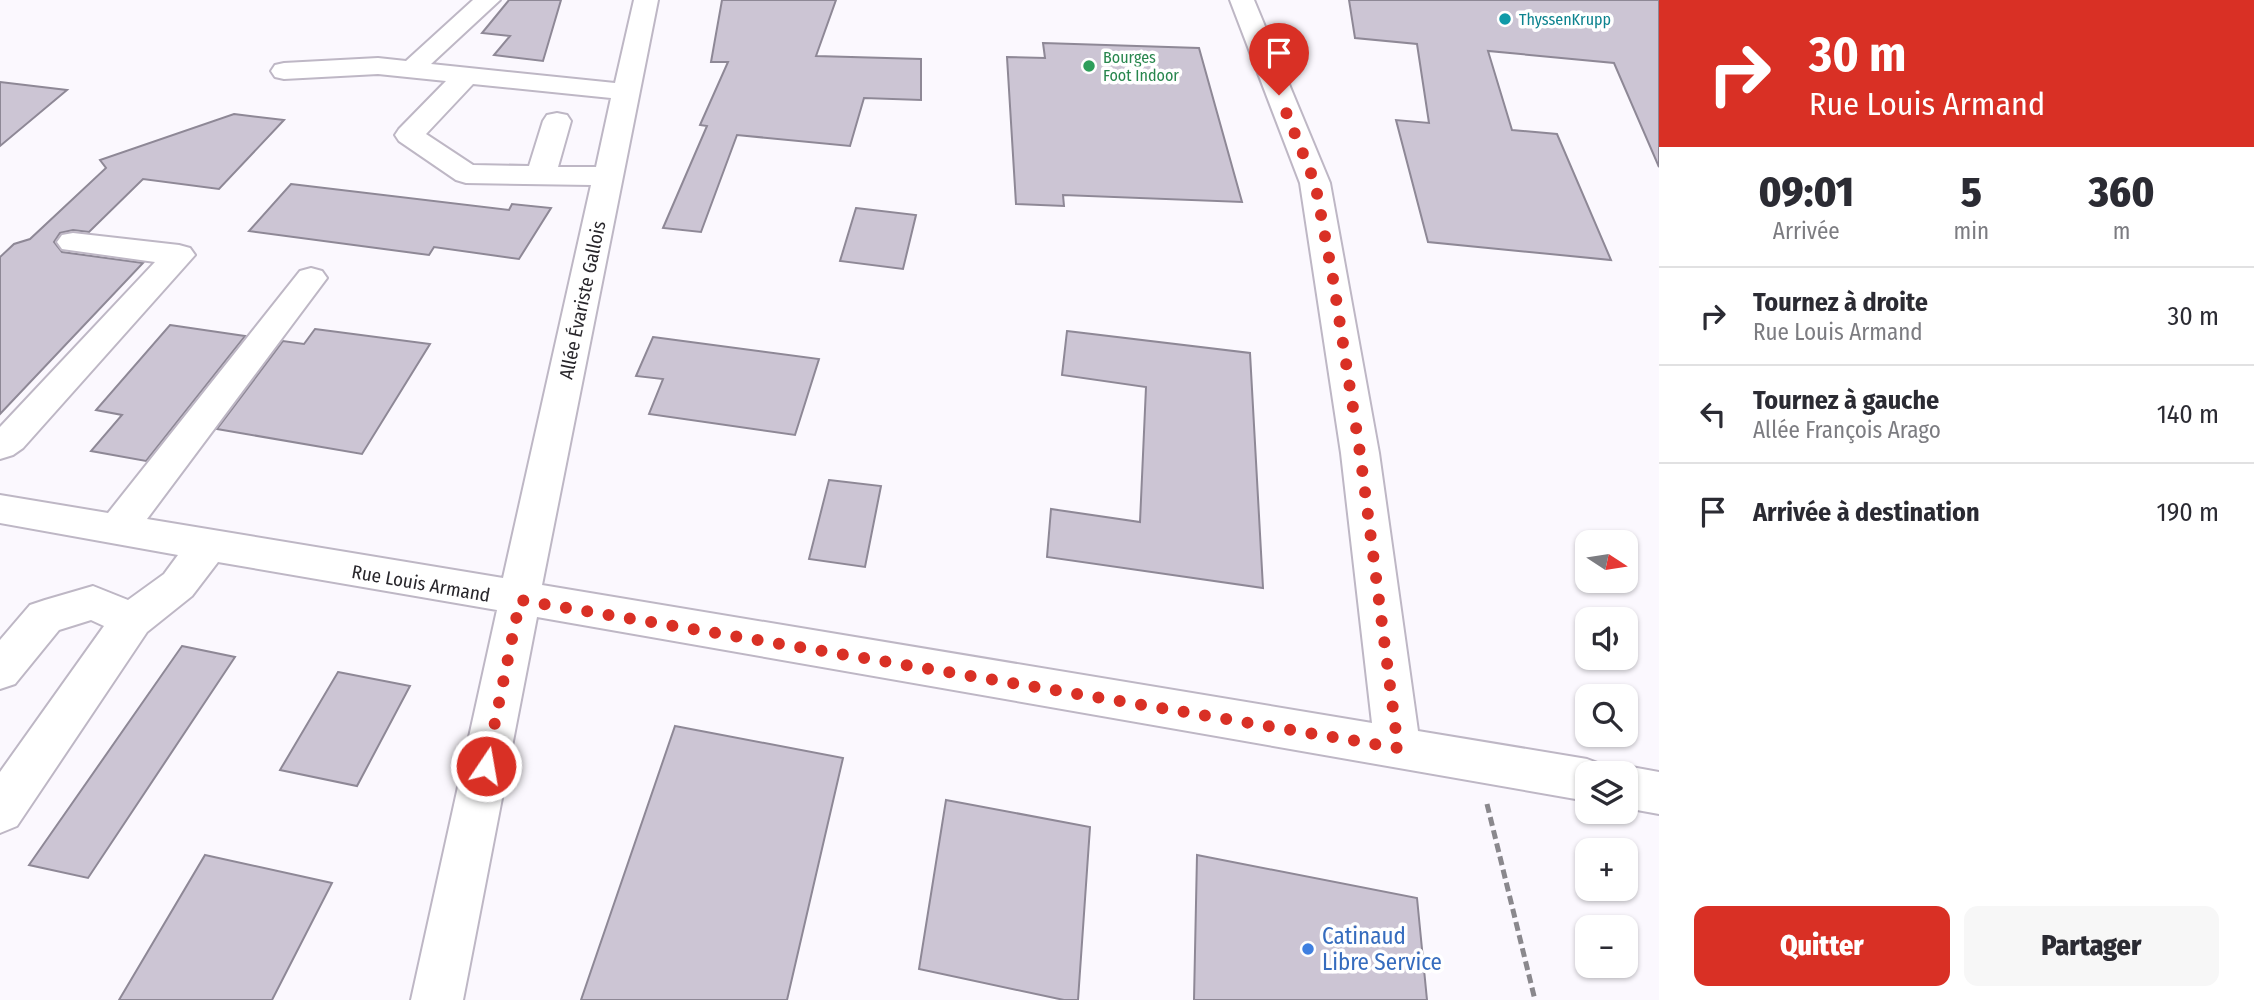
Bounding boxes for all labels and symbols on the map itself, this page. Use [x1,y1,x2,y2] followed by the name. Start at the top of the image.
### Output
[1519,10,1611,29] place label: ThyssenKrupp
[1497,11,1513,27] marker: ThyssenKrupp
[1249,23,1309,95] pin
[1103,48,1179,85] place label: Bourges Foot Indoor
[1081,58,1097,74] marker: Bourges Foot Indoor
[554,219,611,381] street label: Allée Évariste Gallois
[1575,530,1638,593] north arrow
[350,560,492,607] street label: Rue Louis Armand
[449,729,523,803] position arrow
[1322,922,1442,976] place label: Catinaud Libre Service
[1300,941,1316,957] marker: Catinaud Libre Service

